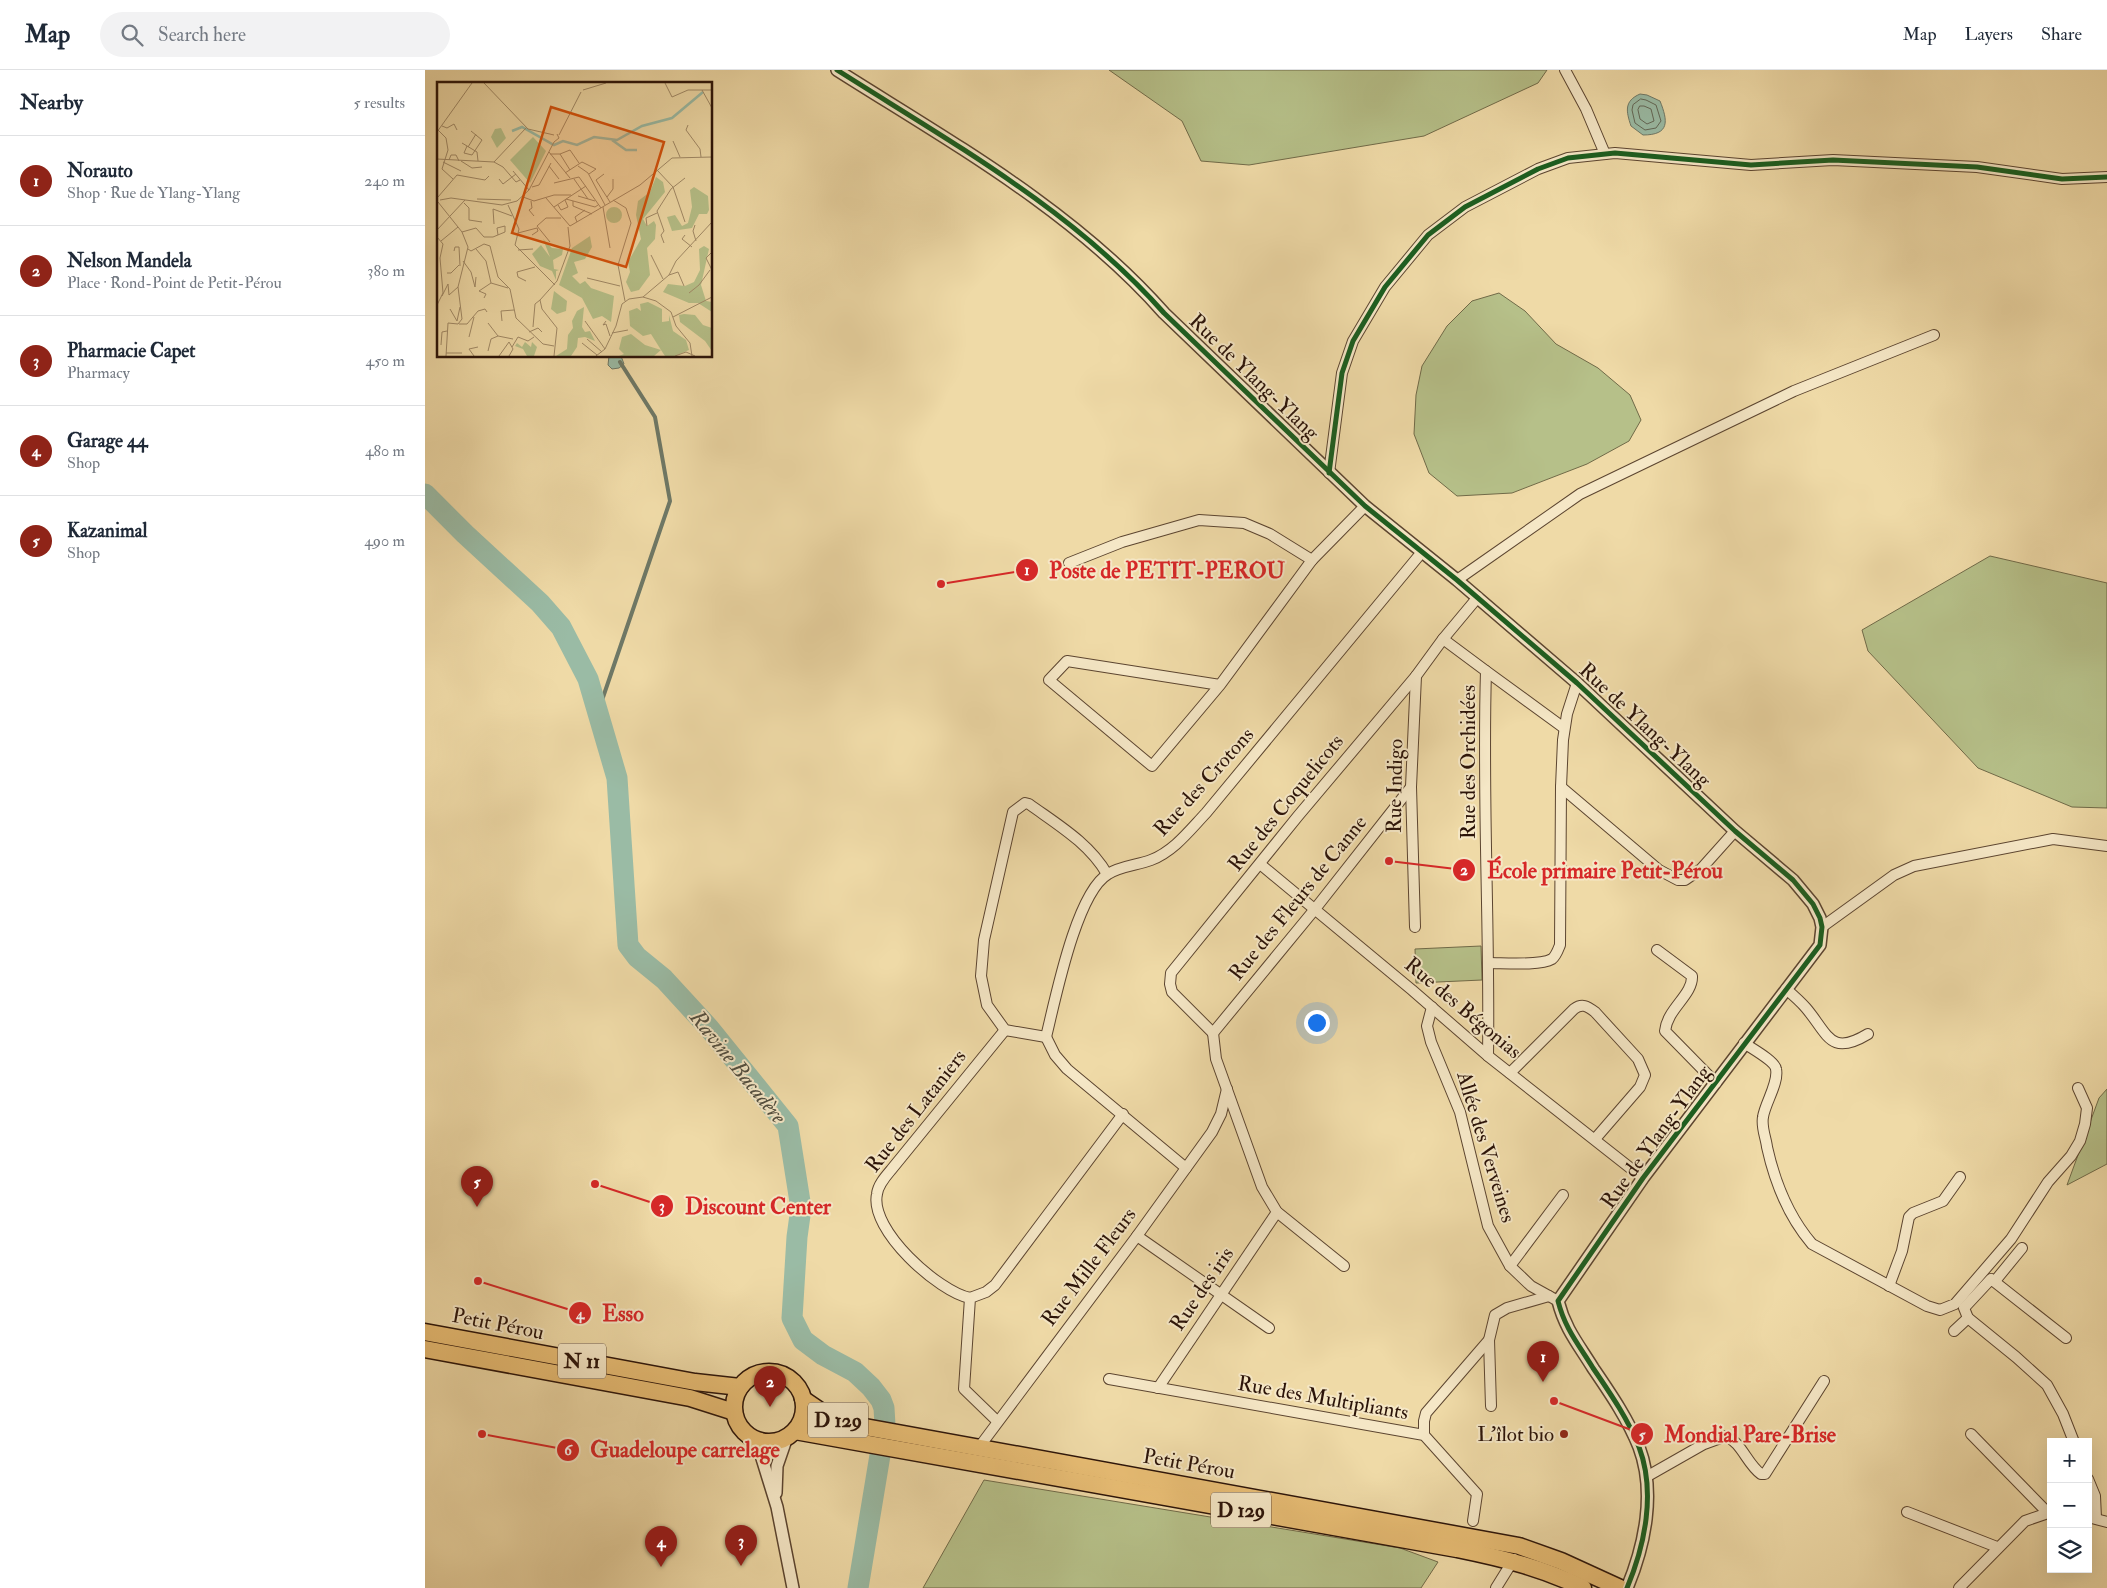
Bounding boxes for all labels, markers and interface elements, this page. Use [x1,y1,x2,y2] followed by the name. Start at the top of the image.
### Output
[100,12,450,57] search box
[25,19,70,50] text: Map
[118,21,146,49] icon: search
[158,23,246,47] text: Search here
[1903,23,1937,46] text: Map
[1965,23,2013,46] text: Layers
[2041,23,2082,46] text: Share
[437,82,713,358] inset map
[20,89,83,116] text: Nearby
[354,93,405,113] text: 5 results
[67,159,133,183] text: Norauto
[33,171,39,191] text: 1
[364,171,405,191] text: 240 m
[67,183,240,203] text: Shop · Rue de Ylang-Ylang
[67,249,192,273] text: Nelson Mandela
[32,261,40,281] text: 2
[367,261,405,281] text: 380 m
[67,273,282,293] text: Place · Rond-Point de Petit-Pérou
[1183,308,1325,447] street label: Rue de Ylang-Ylang
[67,339,195,363] text: Pharmacie Capet
[33,351,39,371] text: 3
[366,351,405,371] text: 450 m
[67,363,130,383] text: Pharmacy
[67,429,147,453] text: Garage 44
[32,441,40,461] text: 4
[365,441,405,461] text: 480 m
[67,453,100,473] text: Shop
[67,519,147,543] text: Kazanimal
[32,531,40,551] text: 5
[364,531,405,551] text: 490 m
[67,543,100,563] text: Shop
[1014,551,1295,588] callout: Poste de PETIT-PEROU
[1049,557,1285,585] text: Poste de PETIT-PEROU
[1024,561,1030,580] text: 1
[1573,657,1717,794] street label: Rue de Ylang-Ylang
[1455,685,1482,839] street label: Rue des Orchidées
[1148,722,1260,842] street label: Rue des Crotons
[1222,729,1350,877] street label: Rue des Coquelicots
[1381,739,1409,833] street label: Rue Indigo
[1223,810,1373,986] street label: Rue des Fleurs de Canne
[1452,852,1732,889] callout: École primaire Petit-Pérou
[1487,855,1724,886] text: École primaire Petit-Pérou
[1460,861,1468,880] text: 2
[1399,951,1527,1065] street label: Rue des Bégonias
[683,1004,793,1130] water label: Ravine Bacadère
[1304,1010,1330,1036] your location
[859,1044,973,1178] street label: Rue des Lataniers
[1595,1059,1718,1214] street label: Rue de Ylang-Ylang
[1450,1067,1522,1226] street label: Allée des Verveines
[461,1166,493,1207] pin: 5
[650,1188,841,1225] callout: Discount Center
[685,1193,832,1221] text: Discount Center
[659,1197,665,1216] text: 3
[1036,1202,1142,1332] street label: Rue Mille Fleurs
[1164,1242,1240,1336] street label: Rue des iris
[568,1295,654,1332] callout: Esso
[602,1300,644,1328] text: Esso
[450,1302,546,1346] street label: Petit Pérou
[575,1305,585,1324] text: 4
[1527,1341,1559,1382] pin: 1
[558,1344,606,1378] road number: N 11
[754,1366,786,1407] pin: 2
[1236,1370,1410,1426] street label: Rue des Multipliants
[808,1402,868,1438] road number: D 129
[1629,1416,1846,1453] callout: Mondial Pare-Brise
[1477,1421,1554,1448] place label: L'îlot bio
[1663,1421,1837,1449] text: Mondial Pare-Brise
[1639,1426,1646,1445] text: 5
[1558,1428,1570,1440] marker: L'îlot bio
[556,1431,790,1468] callout: Guadeloupe carrelage
[590,1436,781,1465] text: Guadeloupe carrelage
[2047,1438,2092,1573] map controls
[2047,1438,2092,1483] button: +
[564,1441,573,1460] text: 6
[1141,1443,1237,1485] street label: Petit Pérou
[2047,1483,2092,1528] button: −
[1211,1492,1271,1528] road number: D 129
[725,1525,757,1566] pin: 3
[645,1526,677,1567] pin: 4
[2047,1528,2092,1573] button: layers

